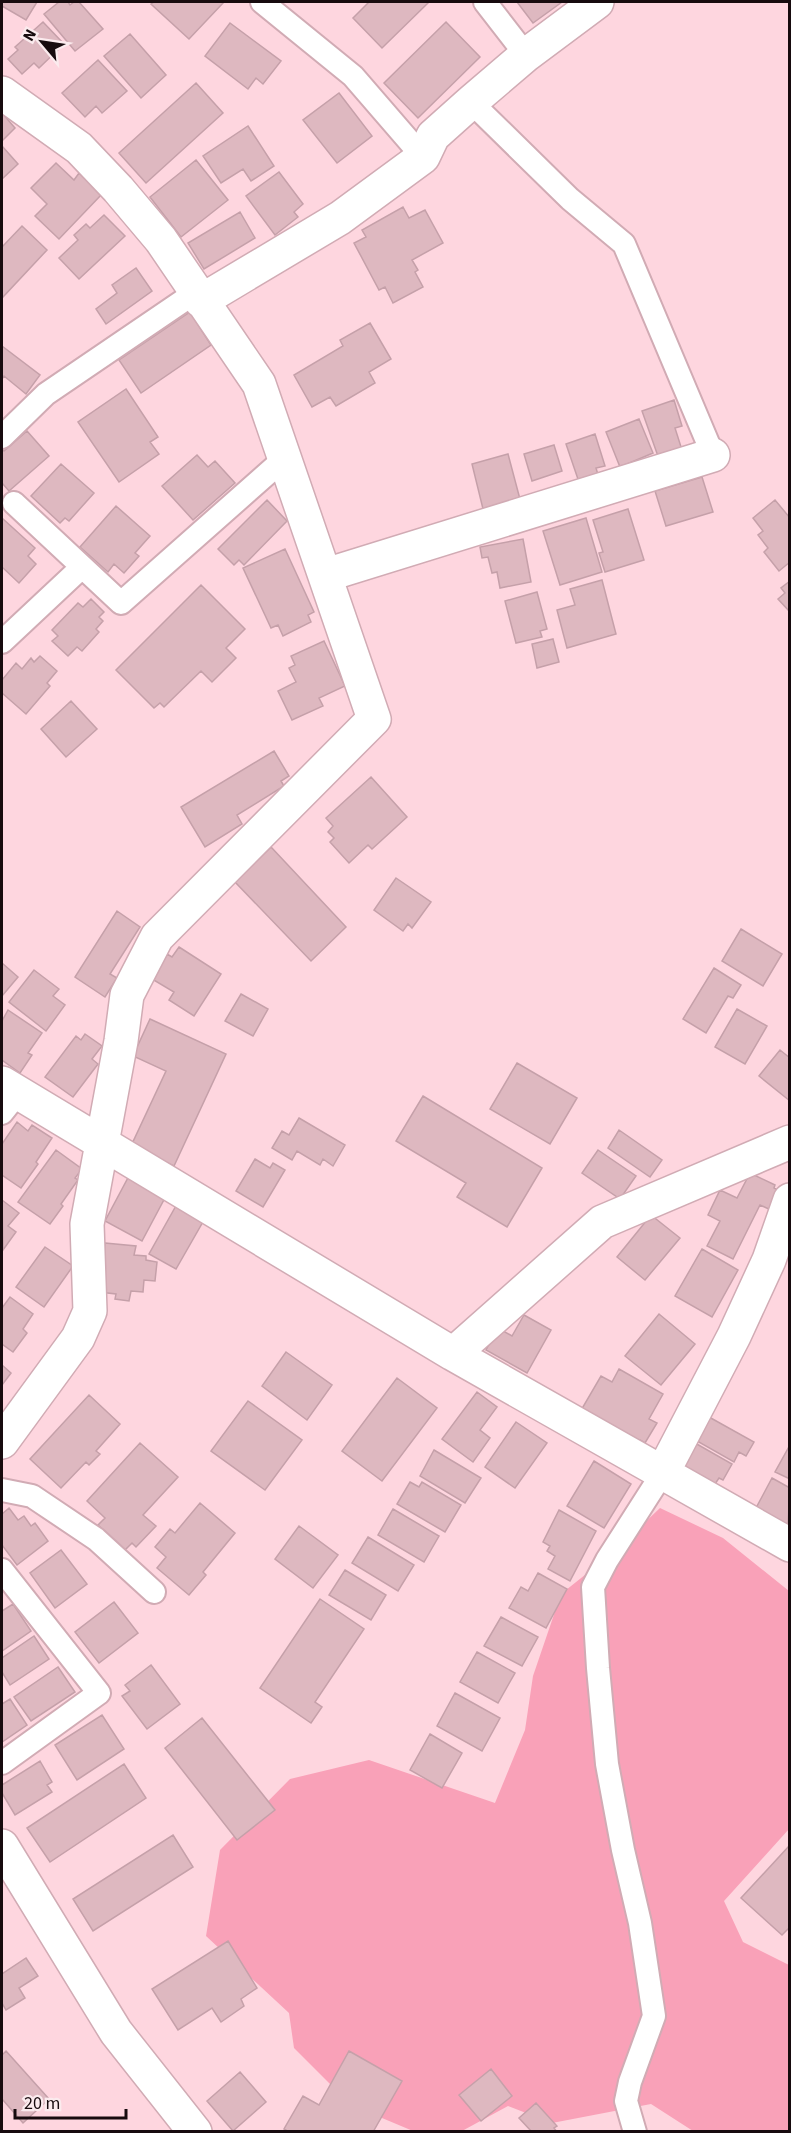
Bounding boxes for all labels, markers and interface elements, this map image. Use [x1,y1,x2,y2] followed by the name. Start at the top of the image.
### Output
[12,12,72,72] north arrow
[18,25,42,45] text: N
[15,2082,126,2120] scale bar
[24,2091,60,2116] text: 20 m

